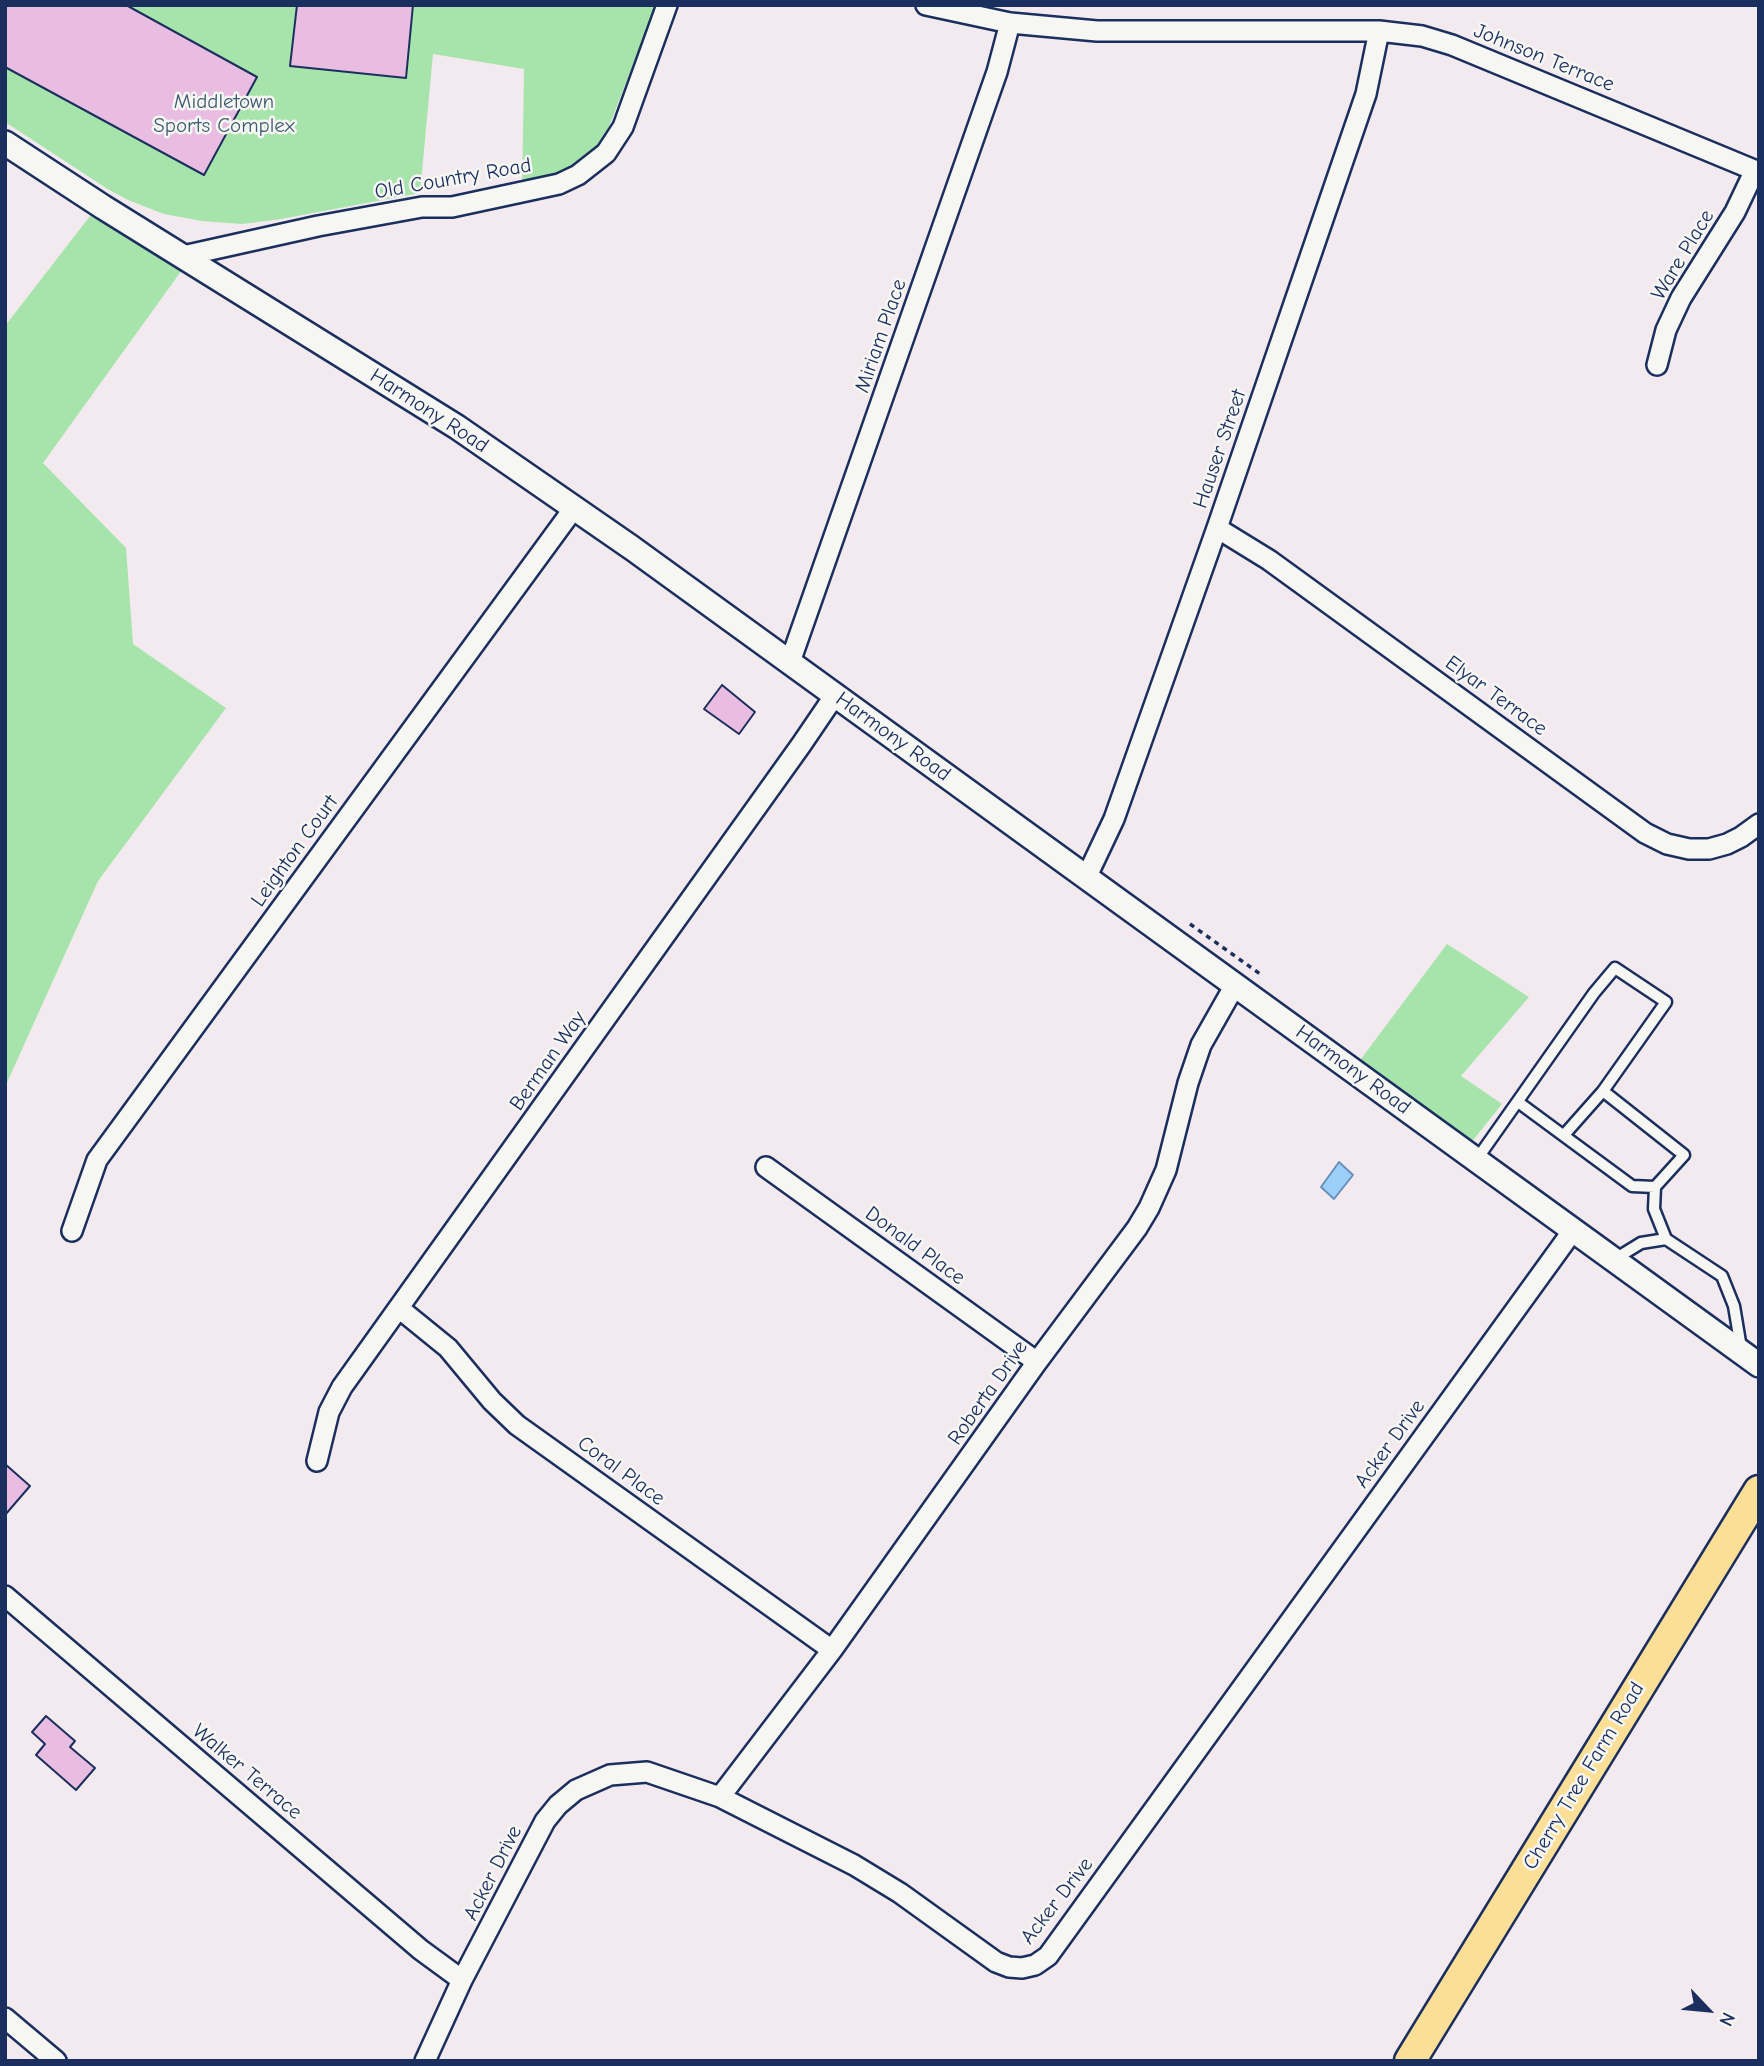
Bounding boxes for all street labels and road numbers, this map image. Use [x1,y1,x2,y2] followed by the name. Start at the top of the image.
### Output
[1470,18,1618,98] street label: Johnson Terrace
[373,153,533,205] street label: Old Country Road
[1646,205,1720,305] street label: Ware Place
[850,276,912,396] street label: Miriam Place
[365,363,493,459] street label: Harmony Road
[1188,386,1252,512] street label: Hauser Street
[1440,651,1552,741] street label: Elyar Terrace
[831,687,955,787] street label: Harmony Road
[246,790,344,912] street label: Leighton Court
[504,1006,592,1116] street label: Berman Way
[1291,1020,1415,1120] street label: Harmony Road
[860,1201,970,1291] street label: Donald Place
[943,1336,1033,1450] street label: Roberta Drive
[1350,1395,1430,1493] street label: Acker Drive
[572,1431,670,1511] street label: Coral Place
[1518,1678,1650,1874] street label: Cherry Tree Farm Road
[187,1719,307,1825] street label: Walker Terrace
[458,1821,528,1925] street label: Acker Drive
[1015,1853,1099,1949] street label: Acker Drive

